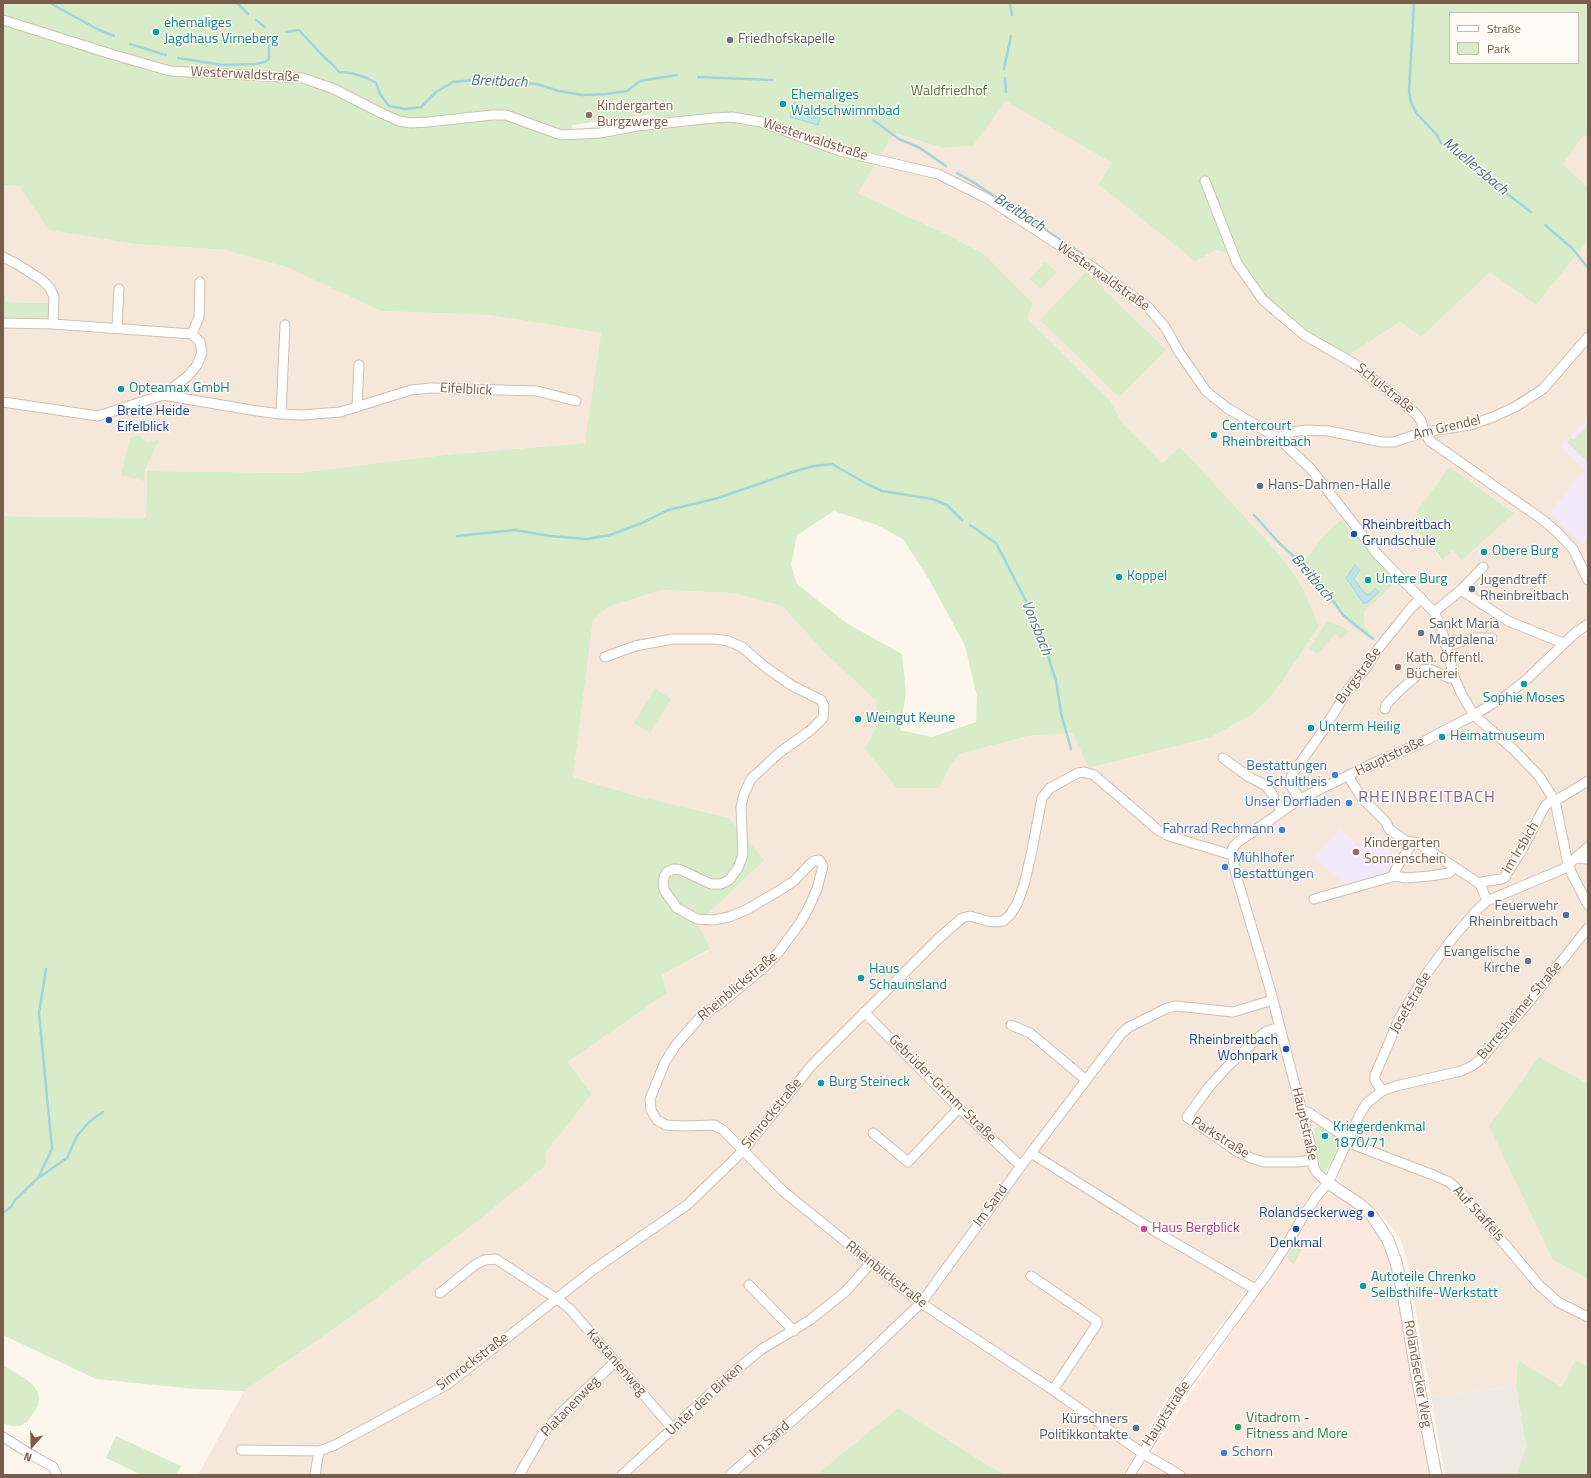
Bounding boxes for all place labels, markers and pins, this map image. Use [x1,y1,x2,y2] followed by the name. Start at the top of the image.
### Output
[164,16,278,48] place label: ehemaliges Jagdhaus Virneberg
[151,27,161,37] marker: ehemaliges Jagdhaus Virneberg
[738,32,835,48] place label: Friedhofskapelle
[725,35,735,45] marker: Friedhofskapelle
[791,88,900,120] place label: Ehemaliges Waldschwimmbad
[597,99,673,132] place label: Kindergarten Burgzwerge
[778,99,788,109] marker: Ehemaliges Waldschwimmbad
[584,110,594,120] marker: Kindergarten Burgzwerge
[129,381,230,397] place label: Opteamax GmbH
[116,384,126,394] marker: Opteamax GmbH
[117,404,190,436] place label: Breite Heide Eifelblick
[104,415,114,425] marker: Breite Heide Eifelblick
[1222,419,1311,452] place label: Centercourt Rheinbreitbach
[1209,430,1219,440] marker: Centercourt Rheinbreitbach
[1268,478,1390,494] place label: Hans-Dahmen-Halle
[1255,481,1265,491] marker: Hans-Dahmen-Halle
[1362,518,1451,550] place label: Rheinbreitbach Grundschule
[1349,529,1359,539] marker: Rheinbreitbach Grundschule
[1492,544,1559,560] place label: Obere Burg
[1479,547,1489,557] marker: Obere Burg
[1127,569,1167,585] place label: Koppel
[1114,572,1124,582] marker: Koppel
[1376,572,1447,588] place label: Untere Burg
[1480,573,1569,606] place label: Jugendtreff Rheinbreitbach
[1363,575,1373,585] marker: Untere Burg
[1467,584,1477,594] marker: Jugendtreff Rheinbreitbach
[1429,617,1500,650] place label: Sankt Maria Magdalena
[1416,628,1426,638] marker: Sankt Maria Magdalena
[1406,651,1484,684] place label: Kath. Öffentl. Bücherei
[1393,662,1403,672] marker: Kath. Öffentl. Bücherei
[1519,679,1529,689] marker: Sophie Moses
[1483,691,1565,707] place label: Sophie Moses
[866,711,955,727] place label: Weingut Keune
[853,714,863,724] marker: Weingut Keune
[1319,720,1400,736] place label: Unterm Heilig
[1306,723,1316,733] marker: Unterm Heilig
[1450,729,1545,745] place label: Heimatmuseum
[1437,732,1447,742] marker: Heimatmuseum
[1246,759,1327,792] place label: Bestattungen Schultheis
[1330,770,1340,780] marker: Bestattungen Schultheis
[1245,795,1341,811] place label: Unser Dorfladen
[1344,798,1354,808] marker: Unser Dorfladen
[1162,822,1274,838] place label: Fahrrad Rechmann
[1277,825,1287,835] marker: Fahrrad Rechmann
[1364,836,1446,868] place label: Kindergarten Sonnenschein
[1351,847,1361,857] marker: Kindergarten Sonnenschein
[1233,851,1314,884] place label: Mühlhofer Bestattungen
[1220,862,1230,872] marker: Mühlhofer Bestattungen
[1469,899,1558,932] place label: Feuerwehr Rheinbreitbach
[1561,910,1571,920] marker: Feuerwehr Rheinbreitbach
[1443,945,1520,978] place label: Evangelische Kirche
[1523,956,1533,966] marker: Evangelische Kirche
[869,962,947,994] place label: Haus Schauinsland
[856,973,866,983] marker: Haus Schauinsland
[1189,1033,1278,1066] place label: Rheinbreitbach Wohnpark
[1281,1044,1291,1054] marker: Rheinbreitbach Wohnpark
[829,1075,910,1091] place label: Burg Steineck
[816,1078,826,1088] marker: Burg Steineck
[1333,1120,1425,1152] place label: Kriegerdenkmal 1870/71
[1320,1131,1330,1141] marker: Kriegerdenkmal 1870/71
[1259,1206,1363,1222] place label: Rolandseckerweg
[1366,1209,1376,1219] marker: Rolandseckerweg
[1152,1221,1240,1237] place label: Haus Bergblick
[1139,1224,1149,1234] marker: Haus Bergblick
[1291,1224,1301,1234] marker: Denkmal
[1270,1236,1322,1252] place label: Denkmal
[1371,1270,1498,1302] place label: Autoteile Chrenko Selbsthilfe-Werkstatt
[1358,1281,1368,1291] marker: Autoteile Chrenko Selbsthilfe-Werkstatt
[1246,1411,1348,1444] place label: Vitadrom - Fitness and More
[1039,1412,1128,1444] place label: Kürschners Politikkontakte
[1233,1422,1243,1432] marker: Vitadrom - Fitness and More
[1131,1423,1141,1433] marker: Kürschners Politikkontakte
[1232,1445,1273,1461] place label: Schorn
[1219,1448,1229,1458] marker: Schorn

